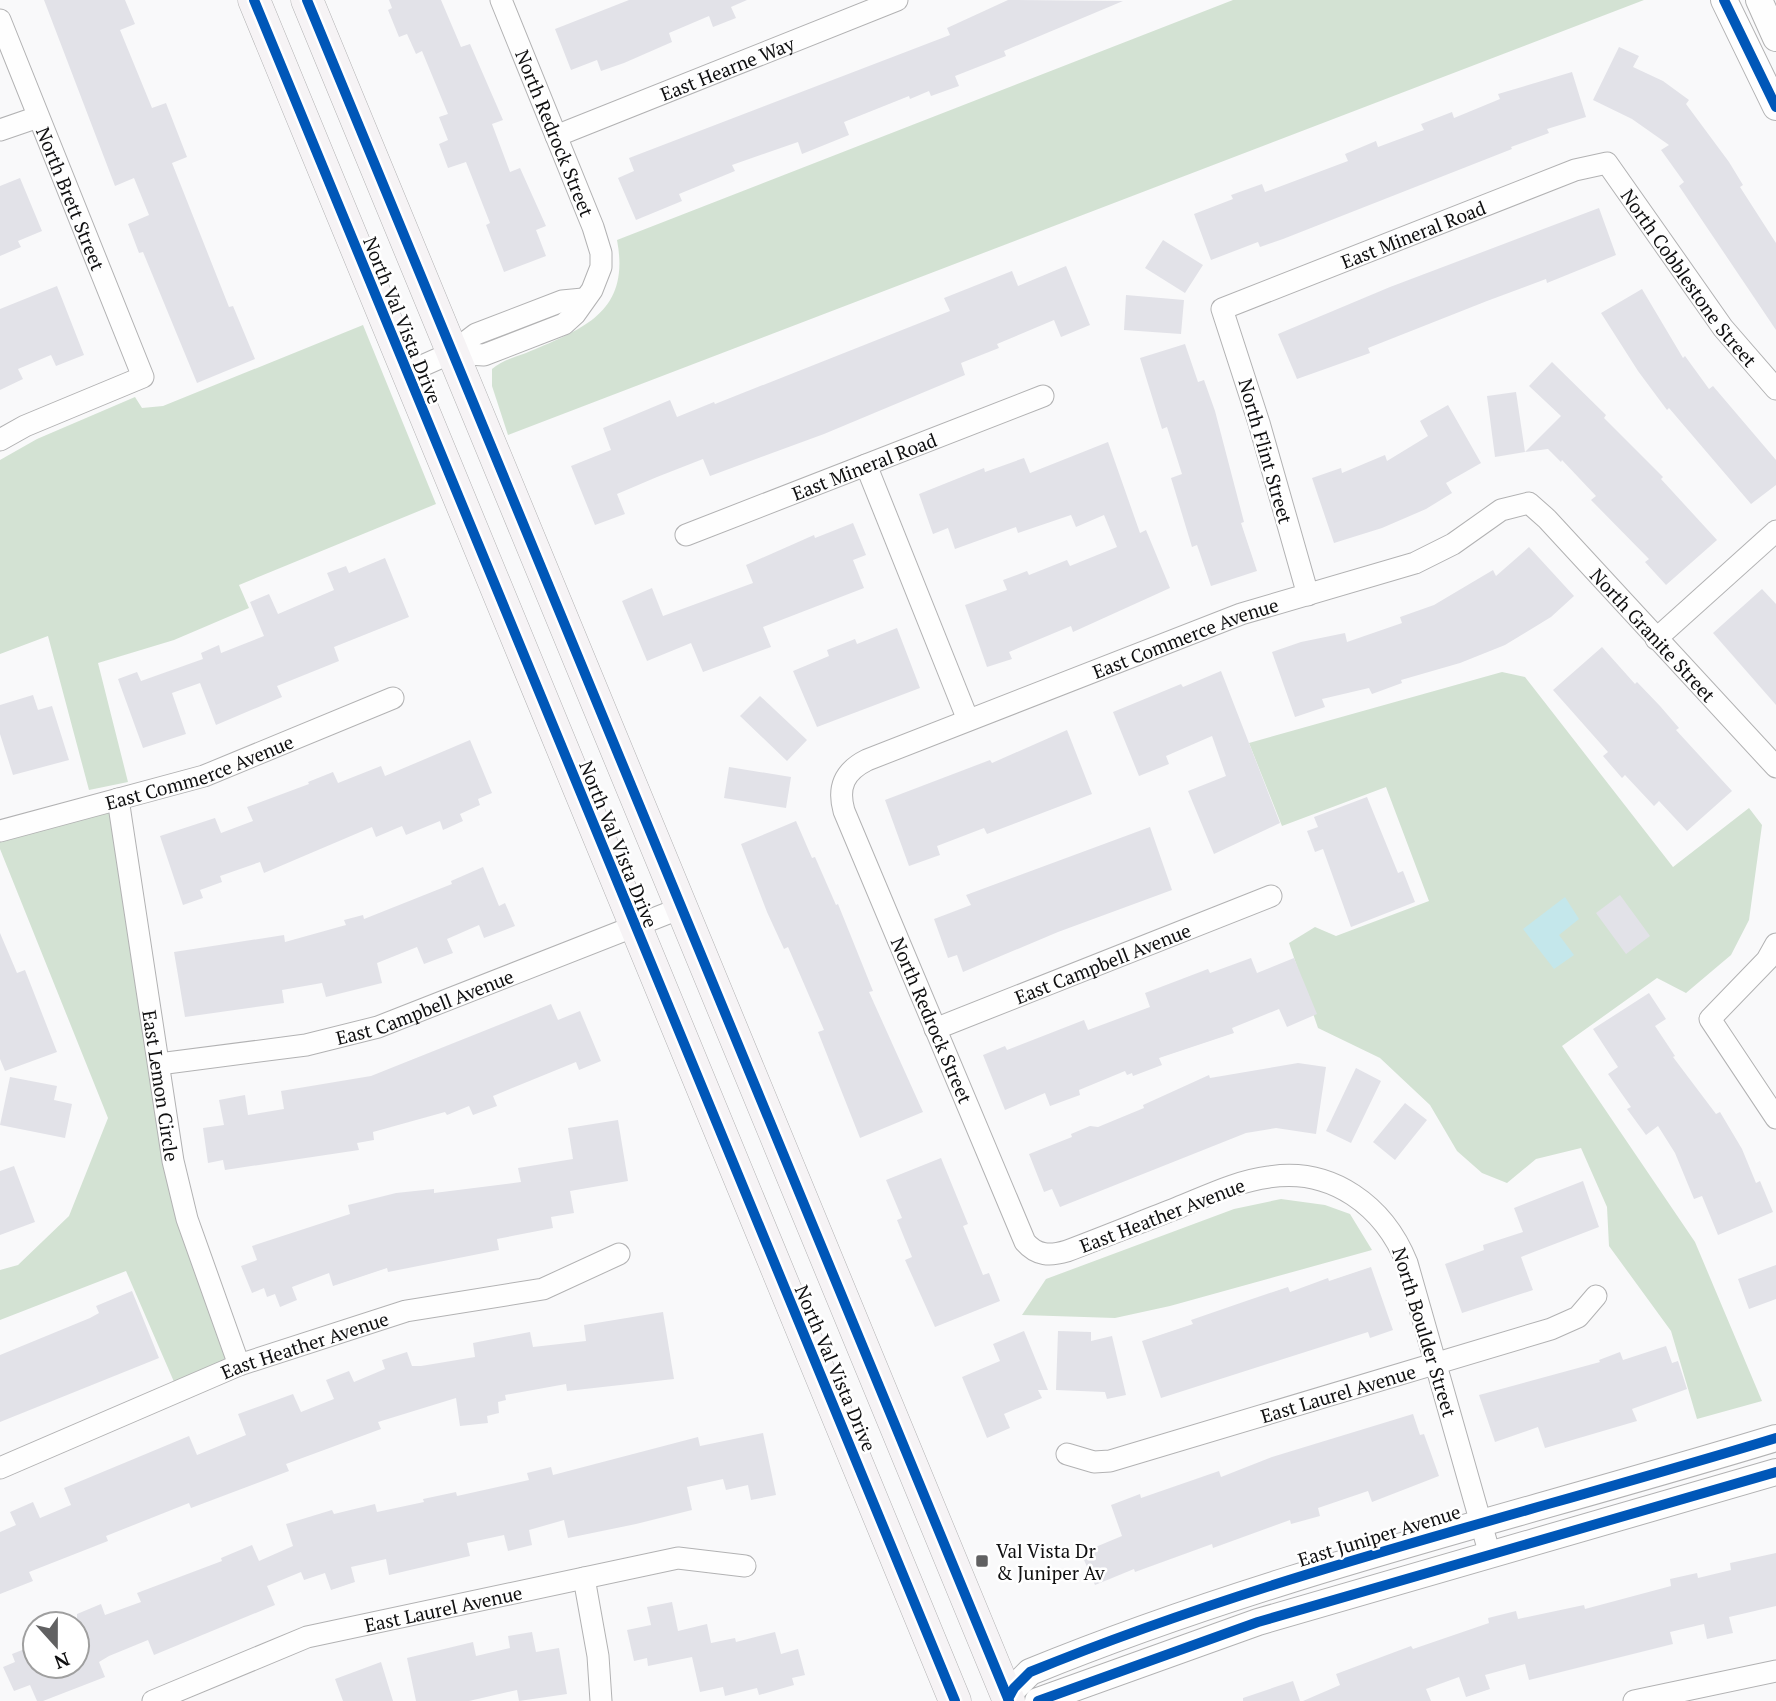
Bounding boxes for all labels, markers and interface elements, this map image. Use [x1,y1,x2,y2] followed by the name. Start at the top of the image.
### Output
[656,30,798,106] street label: East Hearne Way
[510,46,600,220] street label: North Redrock Street
[31,123,111,274] street label: North Brett Street
[1616,183,1763,372] street label: North Cobblestone Street
[1337,194,1489,274] street label: East Mineral Road
[358,233,448,407] street label: North Val Vista Drive
[1233,375,1299,527] street label: North Flint Street
[788,426,940,505] street label: East Mineral Road
[1586,562,1722,707] street label: North Granite Street
[1089,591,1281,683] street label: East Commerce Avenue
[102,728,297,815] street label: East Commerce Avenue
[574,757,664,931] street label: North Val Vista Drive
[1011,917,1194,1009] street label: East Campbell Avenue
[886,933,978,1107] street label: North Redrock Street
[333,963,517,1050] street label: East Campbell Avenue
[138,1008,185,1163] street label: East Lemon Circle
[1076,1172,1248,1258] street label: East Heather Avenue
[1387,1244,1463,1420] street label: North Boulder Street
[790,1281,882,1455] street label: North Val Vista Drive
[217,1305,392,1384] street label: East Heather Avenue
[1257,1358,1418,1428] street label: East Laurel Avenue
[1295,1498,1463,1572] street label: East Juniper Avenue
[996,1538,1105,1585] place label: Val Vista Dr & Juniper Av
[974,1553,990,1569] marker: Val Vista Dr & Juniper Av
[362,1579,524,1637] street label: East Laurel Avenue
[21,1610,91,1680] north arrow
[51,1647,73,1676] text: N

